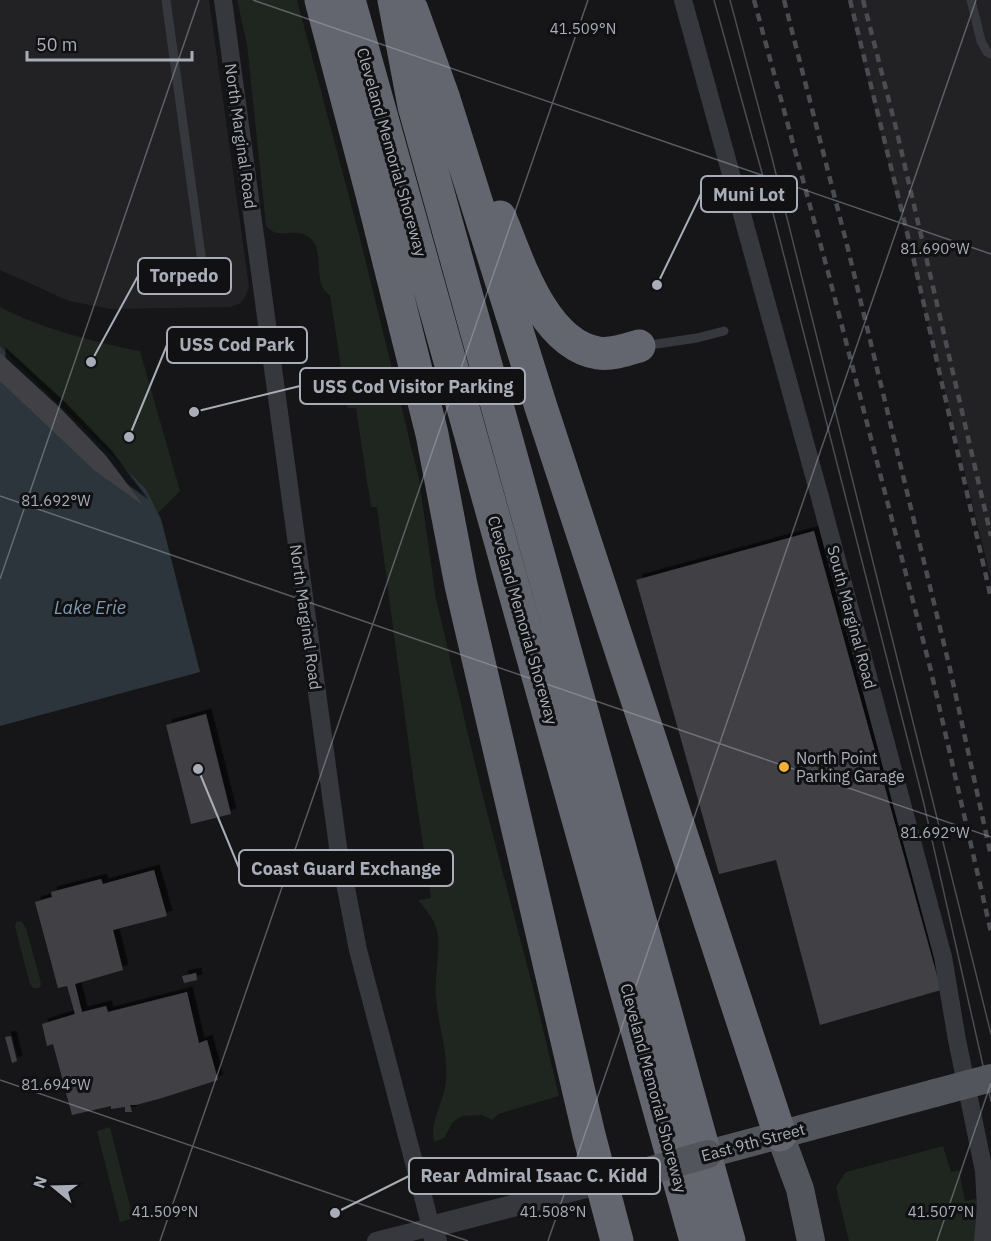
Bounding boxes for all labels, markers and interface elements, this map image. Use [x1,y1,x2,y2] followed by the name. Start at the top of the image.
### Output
[550,19,616,38] text: 41.509°N
[27,24,192,62] scale bar
[36,33,78,56] text: 50 m
[353,45,431,259] street label: Cleveland Memorial Shoreway
[221,62,261,210] street label: North Marginal Road
[701,176,797,212] callout: Muni Lot
[713,183,785,206] text: Muni Lot
[900,239,970,258] text: 81.690°W
[138,258,231,294] callout: Torpedo
[150,264,218,287] text: Torpedo
[167,327,307,363] callout: USS Cod Park
[179,333,295,356] text: USS Cod Park
[300,368,525,404] callout: USS Cod Visitor Parking
[313,375,513,398] text: USS Cod Visitor Parking
[21,491,91,510] text: 81.692°W
[484,513,562,727] street label: Cleveland Memorial Shoreway
[286,543,326,691] street label: North Marginal Road
[823,543,881,691] street label: South Marginal Road
[54,596,126,619] water label: Lake Erie
[796,748,905,786] place label: North Point Parking Garage
[777,760,791,774] marker: North Point Parking Garage
[900,823,970,842] text: 81.692°W
[239,850,453,886] callout: Coast Guard Exchange
[251,857,441,880] text: Coast Guard Exchange
[616,981,692,1195] street label: Cleveland Memorial Shoreway
[21,1075,91,1094] text: 81.694°W
[699,1119,807,1165] street label: East 9th Street
[24,1157,84,1217] north arrow
[409,1158,660,1194] callout: Rear Admiral Isaac C. Kidd
[420,1164,648,1187] text: Rear Admiral Isaac C. Kidd
[28,1173,51,1191] text: N
[132,1202,198,1221] text: 41.509°N
[520,1202,586,1221] text: 41.508°N
[908,1202,974,1221] text: 41.507°N

